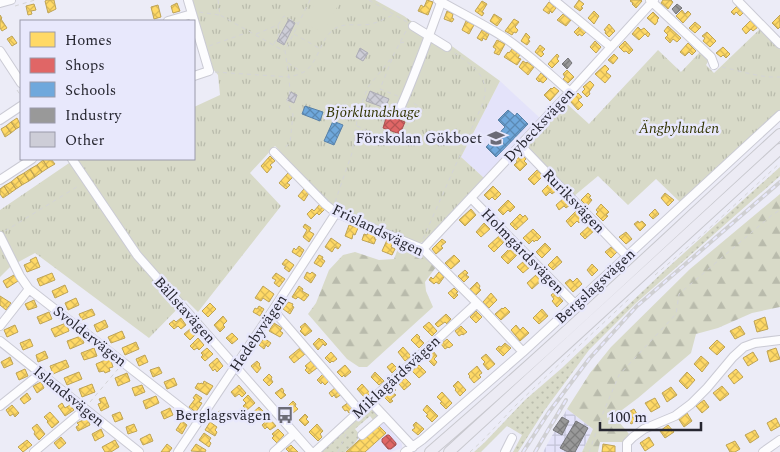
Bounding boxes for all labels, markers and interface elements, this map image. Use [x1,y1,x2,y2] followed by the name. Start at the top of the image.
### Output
[20,20,195,160] legend
[65,29,112,52] text: Homes
[65,54,105,77] text: Shops
[65,79,116,102] text: Schools
[499,83,580,168] street label: Dybecksvägen
[326,101,421,124] park label: Björklundshage
[65,104,122,127] text: Industry
[638,117,719,140] park label: Ängbylunden
[355,127,482,150] place label: Förskolan Gökboet
[486,128,506,148] school or university icon: Förskolan Gökboet
[65,129,104,152] text: Other
[537,164,611,239] street label: Ruriksvägen
[328,198,428,263] street label: Frislandsvägen
[475,203,570,300] street label: Holmgårdsvägen
[550,243,641,330] street label: Bergslagsvägen
[148,272,221,349] street label: Bällstavägen
[224,290,293,377] street label: Hedebyvägen
[48,300,132,373] street label: Svoldervägen
[347,330,446,425] street label: Miklagårdsvägen
[28,360,110,433] street label: Islandsvägen
[600,400,701,432] scale bar
[175,404,271,427] place label: Berglagsvägen
[275,405,295,425] bus stop icon: Berglagsvägen
[608,406,647,429] text: 100 m

